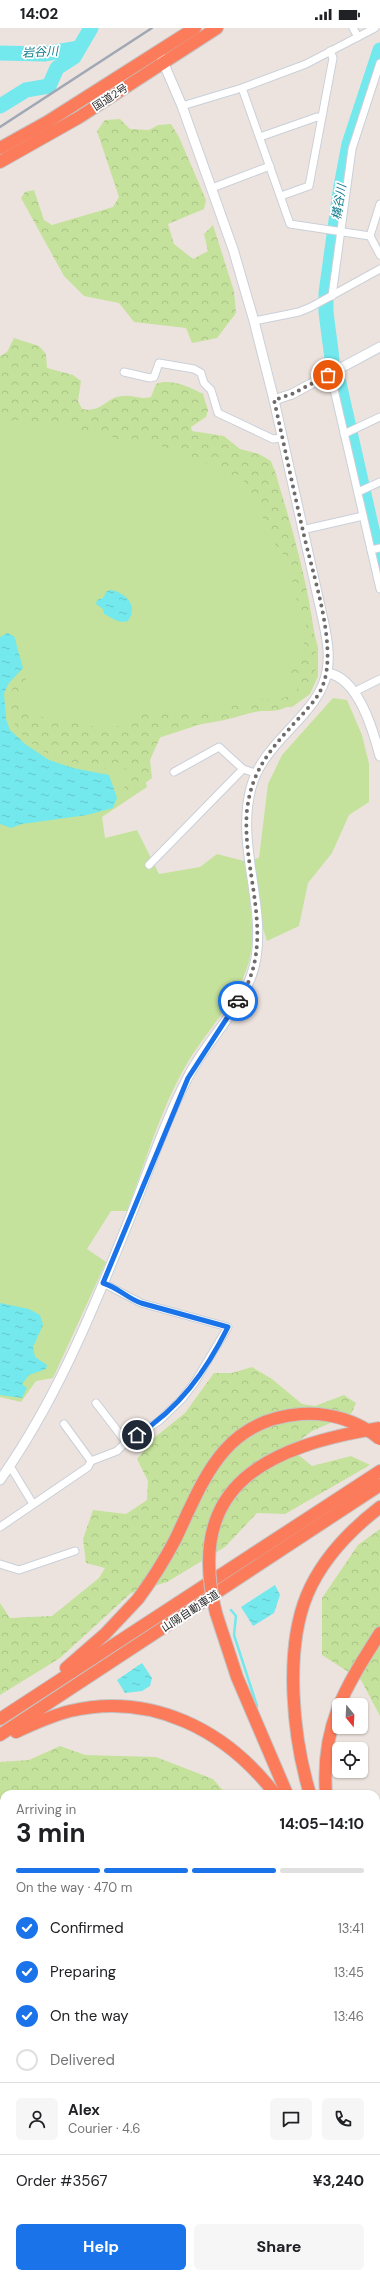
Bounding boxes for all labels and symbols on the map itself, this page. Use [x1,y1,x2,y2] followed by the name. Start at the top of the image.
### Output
[22,43,60,61] water label: 岩谷川
[90,80,130,114] street label: 国道2号
[328,181,350,221] water label: 構谷川
[311,358,345,392] pin
[218,981,258,1021] courier
[120,1418,154,1452] pin
[159,1587,221,1635] street label: 山陽自動車道
[332,1698,368,1734] north arrow

